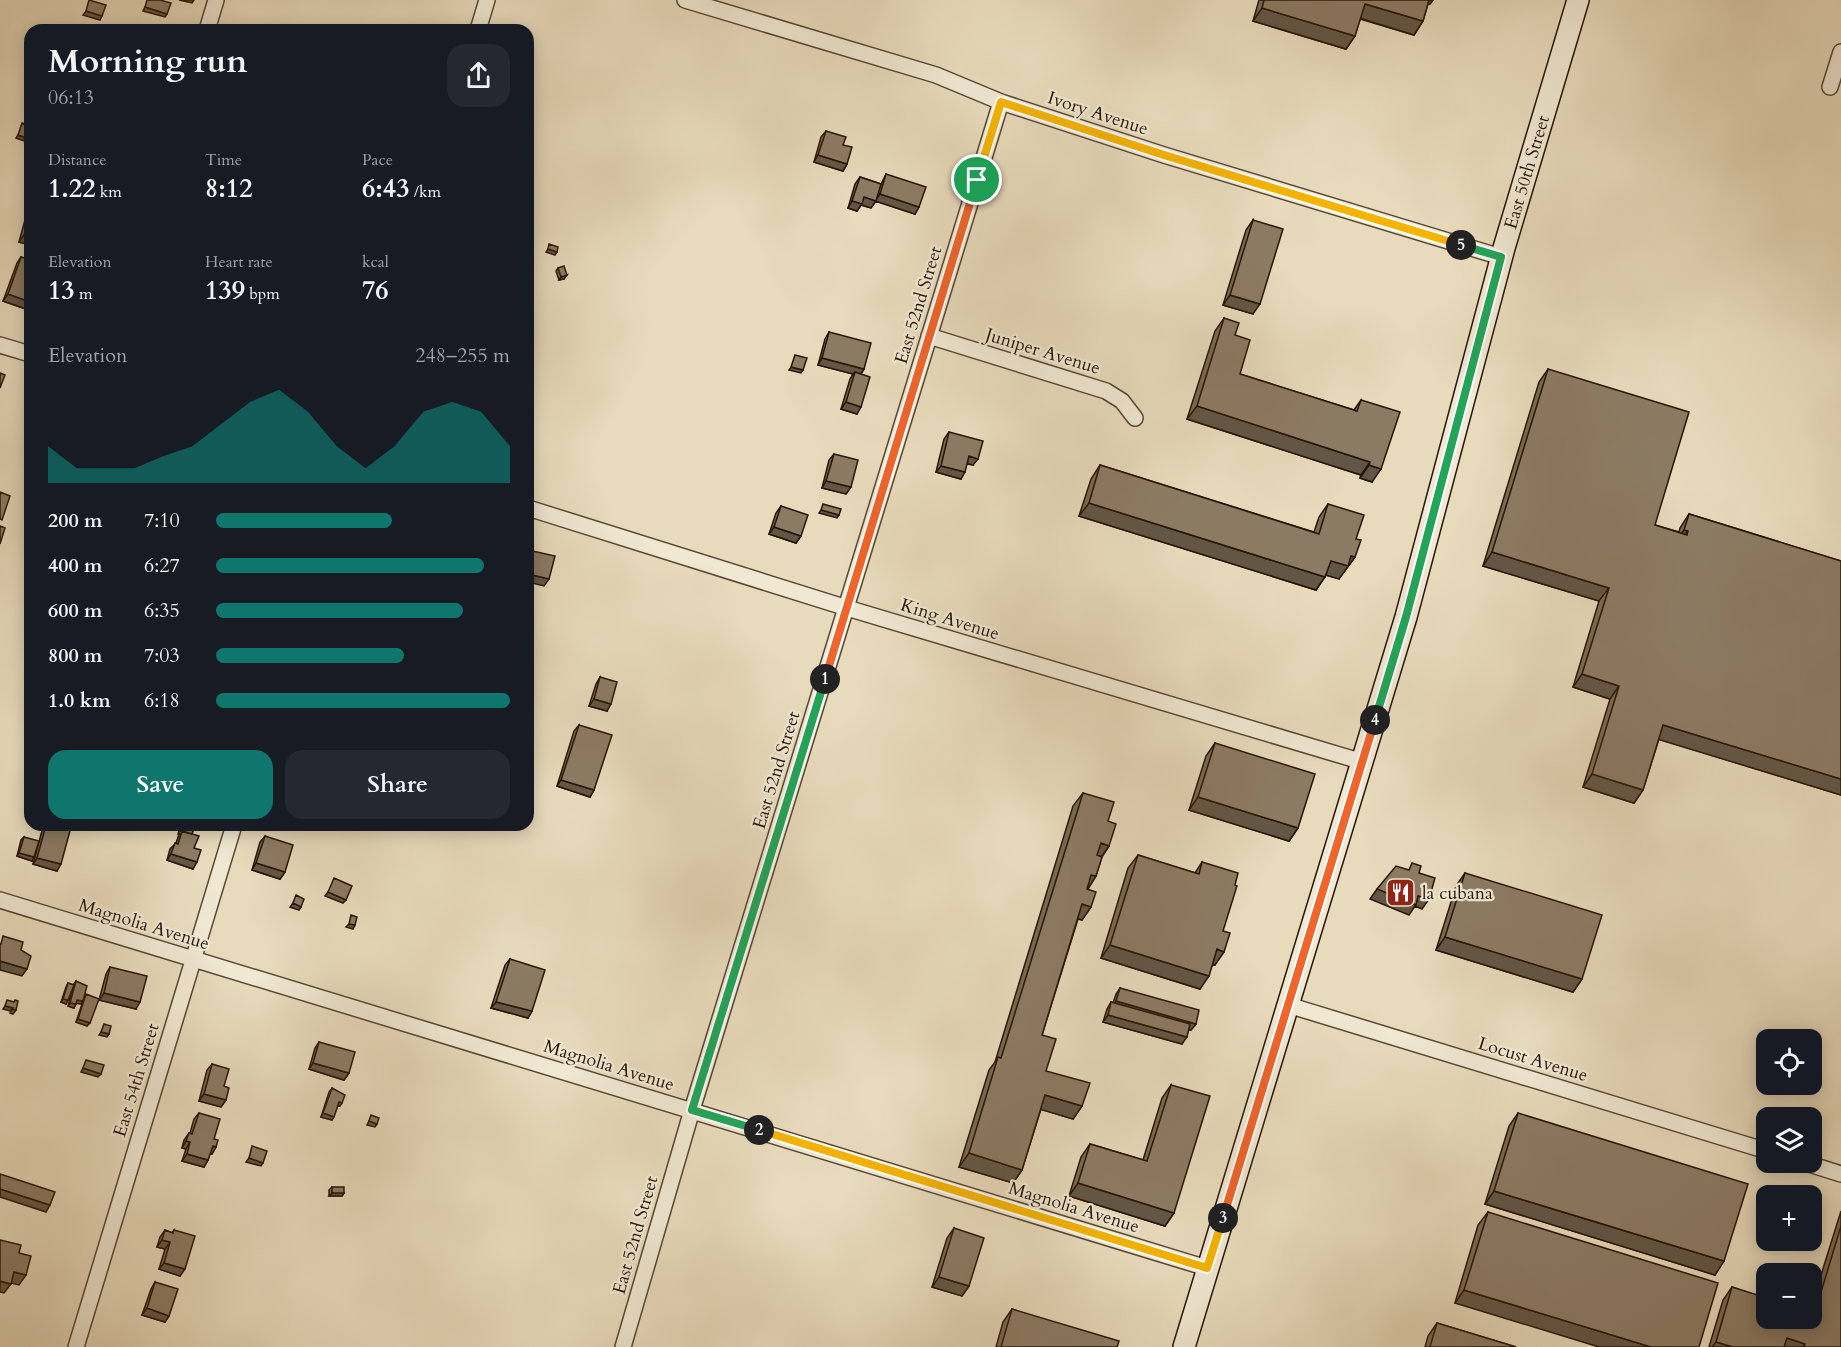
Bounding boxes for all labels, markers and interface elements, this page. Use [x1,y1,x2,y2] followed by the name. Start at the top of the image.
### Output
[48,39,248,84] text: Morning run
[447,44,510,107] button: share
[48,84,94,111] text: 06:13
[1044,85,1151,141] street label: Ivory Avenue
[1498,112,1556,232] street label: East 50th Street
[48,149,106,171] text: Distance
[205,149,242,171] text: Time
[362,149,393,171] text: Pace
[951,154,1002,205] pin
[960,163,993,196] icon: arrive
[48,171,96,206] text: 1.22
[205,171,253,206] text: 8:12
[362,171,410,206] text: 6:43
[96,181,122,203] text: km
[410,181,441,203] text: /km
[1446,230,1476,260] pin: 5
[1457,234,1465,256] text: 5
[889,243,948,367] street label: East 52nd Street
[48,251,112,273] text: Elevation
[205,251,273,273] text: Heart rate
[362,251,389,273] text: kcal
[48,273,75,308] text: 13
[205,273,245,308] text: 139
[362,273,389,308] text: 76
[75,283,92,305] text: m
[245,283,280,305] text: bpm
[980,321,1103,381] street label: Juniper Avenue
[48,342,127,369] text: Elevation
[415,342,510,369] text: 248–255 m
[48,507,103,534] text: 200 m
[144,507,180,534] text: 7:10
[48,552,103,579] text: 400 m
[144,552,180,579] text: 6:27
[897,593,1002,646] street label: King Avenue
[48,597,103,624] text: 600 m
[144,597,180,624] text: 6:35
[48,642,103,669] text: 800 m
[144,642,180,669] text: 7:03
[810,664,840,694] pin: 1
[821,668,829,690] text: 1
[48,687,111,714] text: 1.0 km
[144,687,180,714] text: 6:18
[1360,705,1390,735] pin: 4
[747,708,806,832] street label: East 52nd Street
[1371,709,1379,731] text: 4
[48,750,273,819] button: Save
[285,750,510,819] button: Share
[1385,877,1417,909] restaurant icon: la cubana
[1422,881,1493,906] place label: la cubana
[75,893,212,956] street label: Magnolia Avenue
[107,1020,166,1140] street label: East 54th Street
[1756,1029,1822,1329] map controls
[1756,1029,1822,1095] button: locate
[1475,1031,1591,1088] street label: Locust Avenue
[540,1034,677,1097] street label: Magnolia Avenue
[1756,1107,1822,1173] button: layers
[744,1115,774,1145] pin: 2
[755,1119,763,1141] text: 2
[607,1173,664,1297] street label: East 52nd Street
[1005,1176,1142,1239] street label: Magnolia Avenue
[1756,1185,1822,1251] button: +
[1208,1203,1238,1233] pin: 3
[1219,1207,1227,1229] text: 3
[1756,1263,1822,1329] button: −

